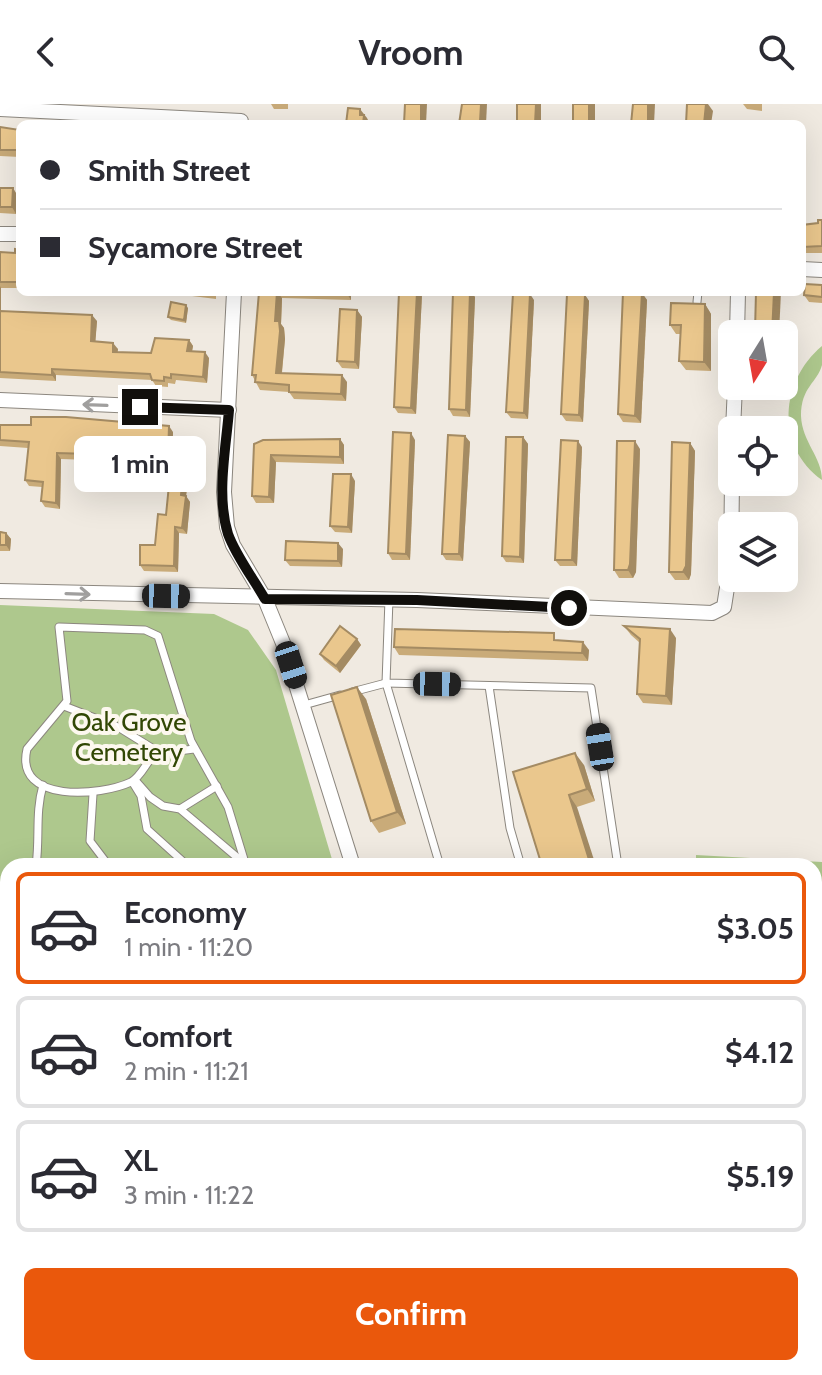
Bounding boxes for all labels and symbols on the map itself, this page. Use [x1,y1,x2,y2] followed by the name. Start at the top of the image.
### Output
[718,320,798,400] north arrow
[122,389,158,425] route end
[82,397,109,412] one-way arrow
[74,435,206,491] callout: 1 min
[142,584,190,608] car
[64,586,91,601] one-way arrow
[551,590,587,626] route start
[272,638,310,692] car
[413,672,461,696] car
[72,706,186,768] park label: Oak Grove Cemetery
[584,721,616,773] car

